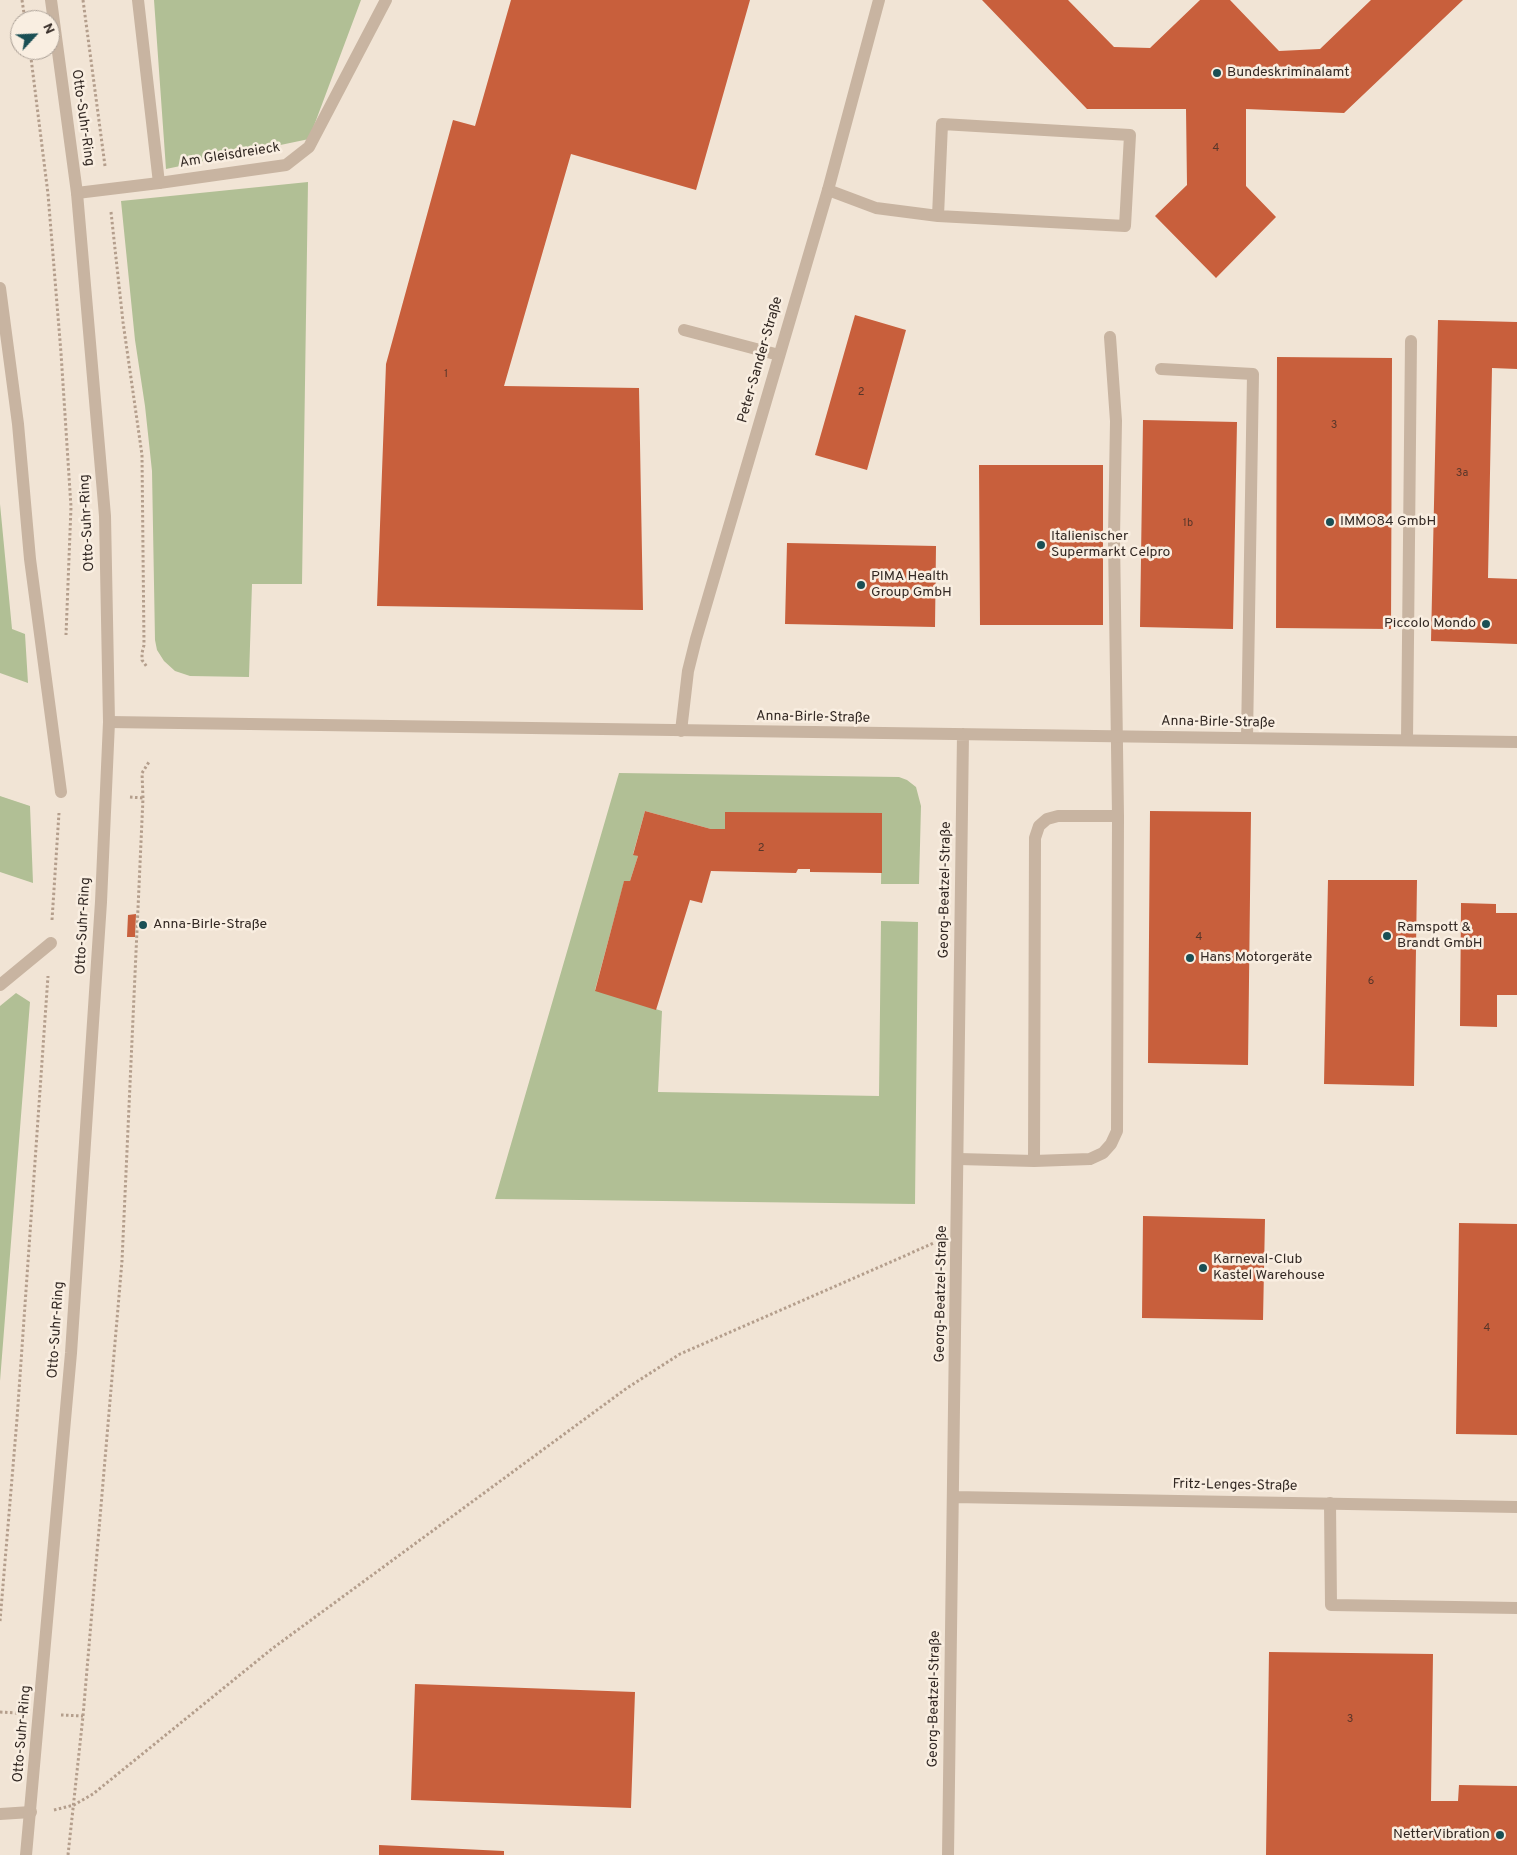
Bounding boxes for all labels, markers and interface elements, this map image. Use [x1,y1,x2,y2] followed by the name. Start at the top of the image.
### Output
[10,10,60,60] north arrow
[38,21,58,37] text: N
[1227,65,1349,81] place label: Bundeskriminalamt
[1211,67,1223,79] marker: Bundeskriminalamt
[67,69,97,167] street label: Otto-Suhr-Ring
[178,140,282,172] street label: Am Gleisdreieck
[1213,142,1219,156] house number: 4
[735,295,787,425] street label: Peter-Sander-Straße
[444,368,448,382] house number: 1
[858,386,864,400] house number: 2
[1331,419,1337,433] house number: 3
[1456,467,1468,481] house number: 3a
[77,474,99,572] street label: Otto-Suhr-Ring
[1340,514,1436,530] place label: IMMO84 GmbH
[1324,516,1336,528] marker: IMMO84 GmbH
[1183,517,1193,531] house number: 1b
[1051,529,1170,562] place label: Italienischer Supermarkt Celpro
[1035,539,1047,551] marker: Italienischer Supermarkt Celpro
[871,569,952,602] place label: PIMA Health Group GmbH
[855,579,867,591] marker: PIMA Health Group GmbH
[1384,616,1476,632] place label: Piccolo Mondo
[1480,618,1492,630] marker: Piccolo Mondo
[756,709,870,727] street label: Anna-Birle-Straße
[1161,714,1275,732] street label: Anna-Birle-Straße
[936,821,956,959] street label: Georg-Beatzel-Straße
[758,842,764,856] house number: 2
[73,877,95,975] street label: Otto-Suhr-Ring
[153,917,267,933] place label: Anna-Birle-Straße
[137,919,149,931] marker: Anna-Birle-Straße
[1397,920,1483,952] place label: Ramspott & Brandt GmbH
[1381,930,1393,942] marker: Ramspott & Brandt GmbH
[1196,931,1202,945] house number: 4
[1200,950,1312,966] place label: Hans Motorgeräte
[1184,952,1196,964] marker: Hans Motorgeräte
[1368,975,1374,989] house number: 6
[932,1225,952,1363] street label: Georg-Beatzel-Straße
[1213,1252,1325,1284] place label: Karneval-Club Kastel Warehouse
[1197,1262,1209,1274] marker: Karneval-Club Kastel Warehouse
[45,1281,69,1379] street label: Otto-Suhr-Ring
[1484,1322,1490,1336] house number: 4
[1172,1477,1298,1495] street label: Fritz-Lenges-Straße
[925,1630,945,1768] street label: Georg-Beatzel-Straße
[10,1685,36,1783] street label: Otto-Suhr-Ring
[1347,1713,1353,1727] house number: 3
[1393,1827,1490,1843] place label: NetterVibration
[1494,1829,1506,1841] marker: NetterVibration

